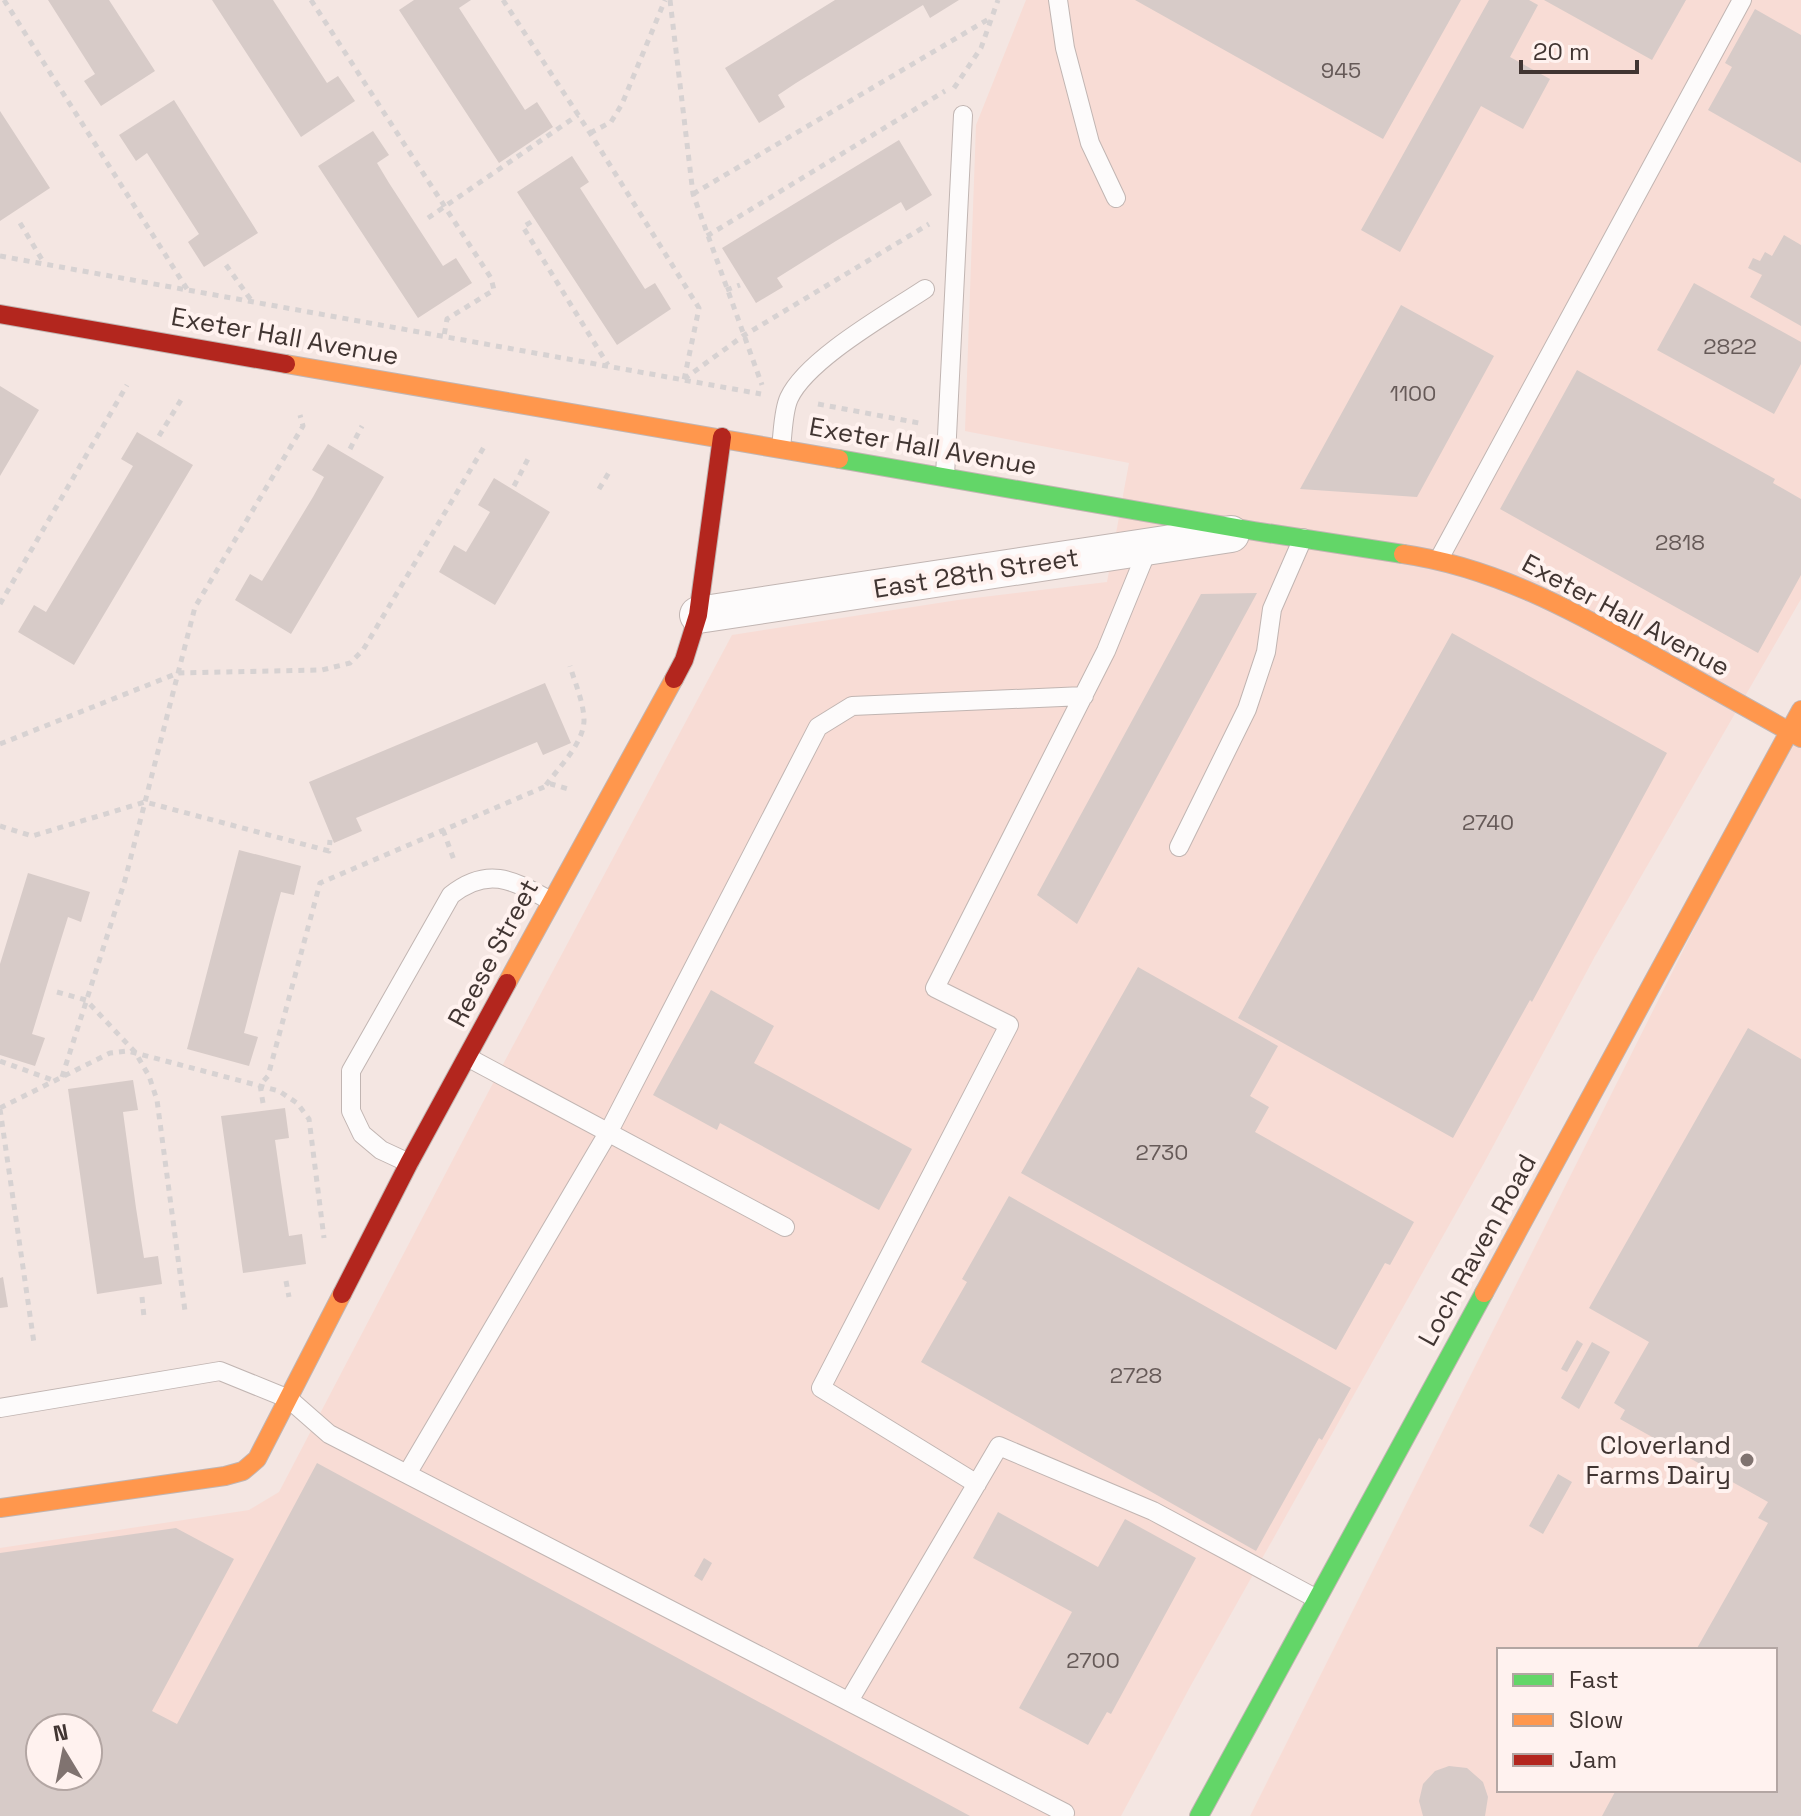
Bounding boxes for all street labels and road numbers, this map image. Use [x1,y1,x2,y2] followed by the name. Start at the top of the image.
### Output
[169,299,401,373] street label: Exeter Hall Avenue
[807,409,1039,483] street label: Exeter Hall Avenue
[871,540,1081,606] street label: East 28th Street
[1516,546,1736,684] street label: Exeter Hall Avenue
[440,873,546,1033] street label: Reese Street
[1410,1148,1544,1352] street label: Loch Raven Road

